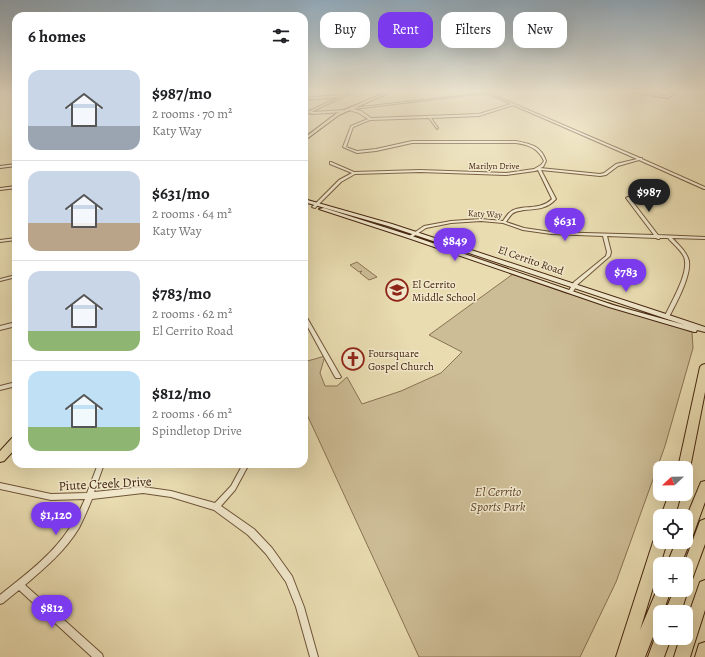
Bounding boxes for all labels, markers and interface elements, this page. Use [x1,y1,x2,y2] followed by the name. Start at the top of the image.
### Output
[320,12,370,48] chip: Buy
[378,12,433,48] chip: Rent
[441,12,505,48] chip: Filters
[513,12,567,48] chip: New
[28,25,86,48] text: 6 homes
[270,25,292,47] icon: filters
[152,82,212,105] text: $987/mo
[60,86,108,134] icon: home
[152,105,232,122] text: 2 rooms · 70 m²
[152,122,201,139] text: Katy Way
[469,160,519,172] street label: Marilyn Drive
[625,179,673,213] pin: $987
[152,182,210,205] text: $631/mo
[637,183,661,200] text: $987
[60,187,108,235] icon: home
[152,205,232,222] text: 2 rooms · 64 m²
[468,207,503,221] street label: Katy Way
[541,208,589,242] pin: $631
[554,212,576,229] text: $631
[152,222,201,239] text: Katy Way
[431,228,479,262] pin: $849
[443,232,467,249] text: $849
[496,242,566,279] street label: El Cerrito Road
[602,259,650,293] pin: $783
[614,263,638,280] text: $783
[384,277,410,303] school or university icon: El Cerrito Middle School
[412,277,476,305] place label: El Cerrito Middle School
[152,282,211,305] text: $783/mo
[60,287,108,335] icon: home
[152,305,232,322] text: 2 rooms · 62 m²
[152,322,233,339] text: El Cerrito Road
[340,346,366,372] church icon: Foursquare Gospel Church
[368,346,434,374] place label: Foursquare Gospel Church
[152,382,211,405] text: $812/mo
[60,387,108,435] icon: home
[152,405,232,422] text: 2 rooms · 66 m²
[152,422,242,439] text: Spindletop Drive
[653,461,693,501] north arrow
[653,461,693,645] map controls
[58,473,152,494] street label: Piute Creek Drive
[470,483,526,515] park label: El Cerrito Sports Park
[23,502,89,536] pin: $1,120
[40,506,72,523] text: $1,120
[653,509,693,549] button: locate
[653,557,693,597] button: +
[28,595,76,629] pin: $812
[40,599,64,616] text: $812
[653,605,693,645] button: −

